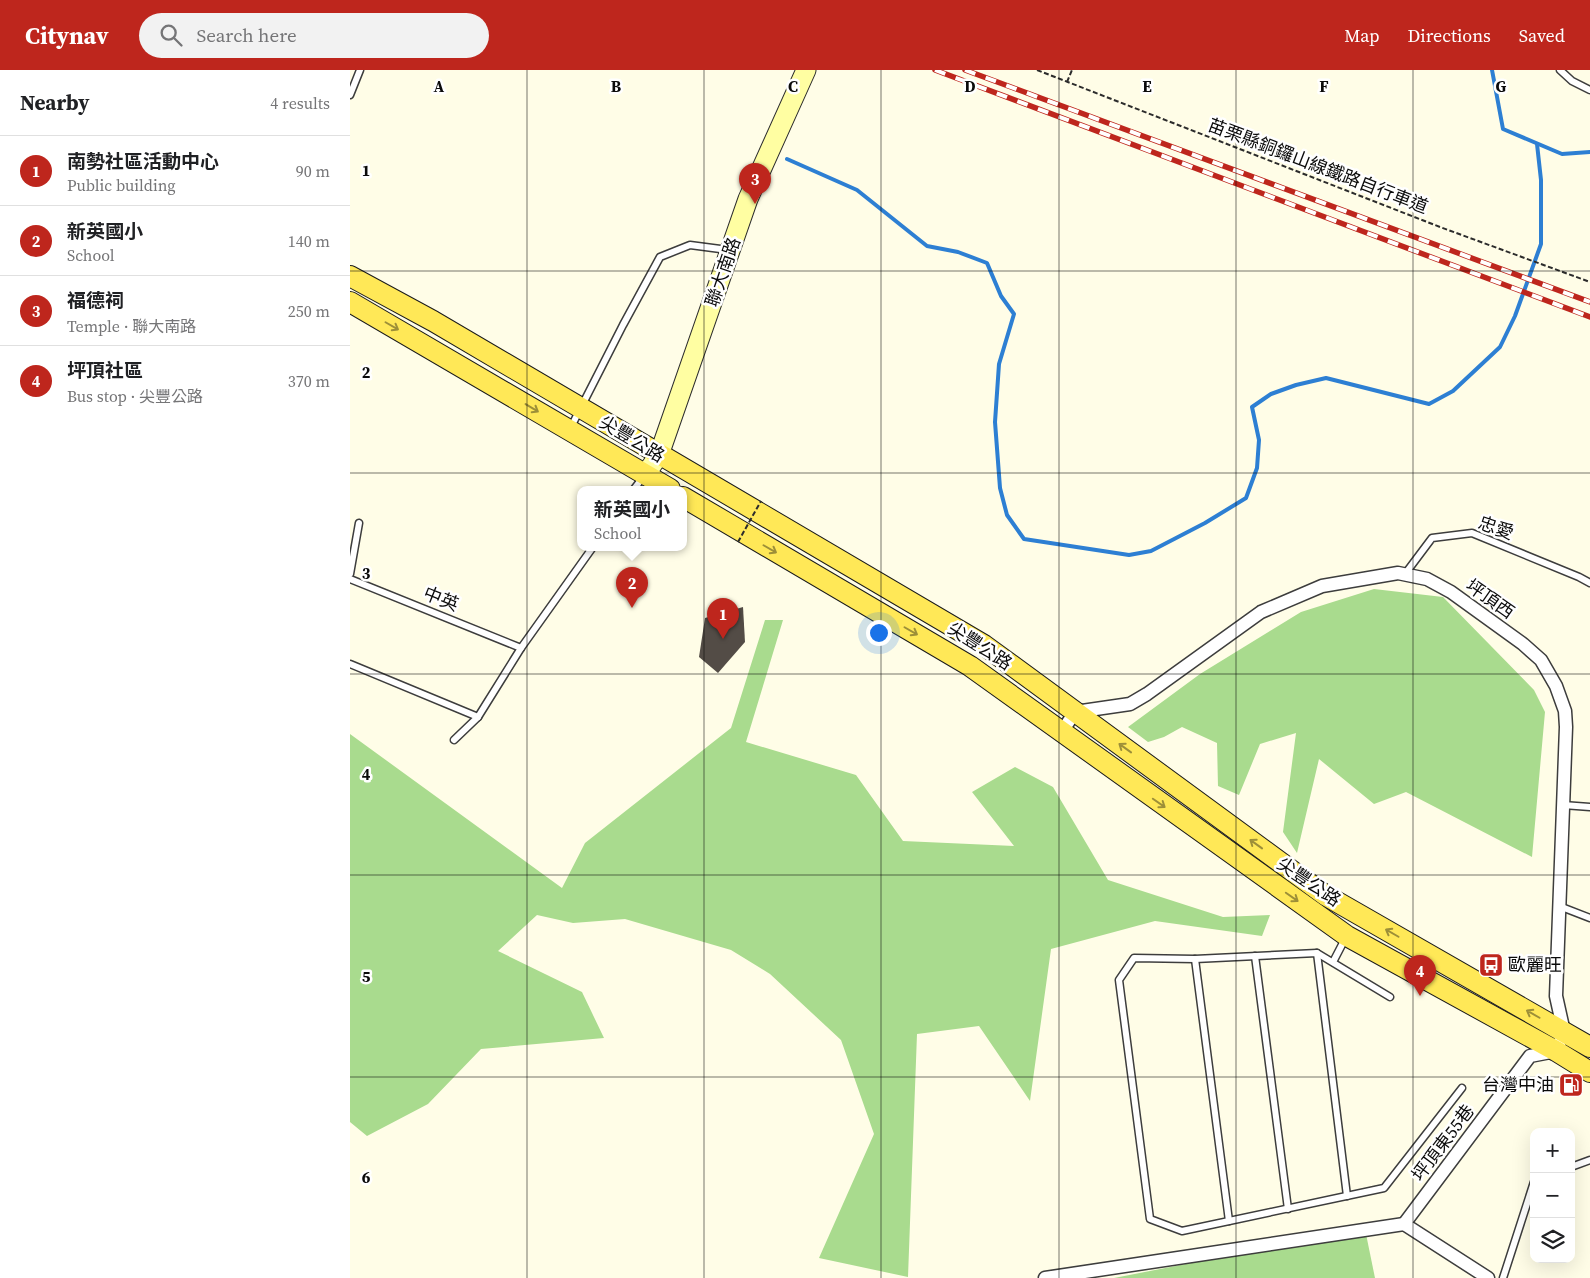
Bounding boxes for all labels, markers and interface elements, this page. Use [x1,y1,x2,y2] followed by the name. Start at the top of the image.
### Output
[139,13,489,58] search box
[25,19,109,52] text: Citynav
[157,21,185,49] icon: search
[197,22,297,48] text: Search here
[1344,23,1380,48] text: Map
[1408,23,1491,48] text: Directions
[1519,23,1565,48] text: Saved
[434,75,445,97] text: A
[611,75,622,97] text: B
[788,75,798,97] text: C
[964,75,976,97] text: D
[1142,75,1152,97] text: E
[1319,75,1329,97] text: F
[1496,75,1507,97] text: G
[20,88,90,117] text: Nearby
[270,92,330,114] text: 4 results
[1204,112,1432,219] street label: 苗栗縣銅鑼山線鐵路自行車道
[67,148,219,174] text: 南勢社區活動中心
[362,159,370,181] text: 1
[32,160,40,182] text: 1
[296,160,330,182] text: 90 m
[739,163,771,204] pin: 3
[67,174,176,196] text: Public building
[67,218,143,244] text: 新英國小
[32,230,40,252] text: 2
[288,230,330,252] text: 140 m
[699,234,746,310] street label: 聯大南路
[67,244,115,266] text: School
[67,287,124,313] text: 福德祠
[32,300,40,322] text: 3
[288,300,330,322] text: 250 m
[67,315,196,337] text: Temple · 聯大南路
[385,321,400,331] one-way arrow
[67,357,143,383] text: 坪頂社區
[362,361,371,383] text: 2
[32,370,40,392] text: 4
[288,370,330,392] text: 370 m
[67,385,203,407] text: Bus stop · 尖豐公路
[525,404,539,414] one-way arrow
[595,409,670,468] street label: 尖豐公路
[577,486,687,551] popup
[594,496,670,522] text: 新英國小
[1475,510,1517,545] street label: 忠愛
[594,522,642,544] text: School
[763,544,777,554] one-way arrow
[362,562,371,584] text: 3
[616,567,648,608] pin: 2
[1461,573,1520,624] street label: 坪頂西
[420,580,463,617] street label: 中英
[707,598,739,639] pin: 1
[943,615,1017,676] street label: 尖豐公路
[866,620,892,646] your location
[903,626,918,636] one-way arrow
[1119,743,1132,754] one-way arrow
[362,763,371,785] text: 4
[1152,797,1166,808] one-way arrow
[1250,839,1263,850] one-way arrow
[1272,851,1346,912] street label: 尖豐公路
[1285,892,1299,902] one-way arrow
[1385,928,1399,938] one-way arrow
[1478,952,1504,978] bus stop icon: 歐麗旺
[1508,952,1562,977] place label: 歐麗旺
[1404,955,1436,996] pin: 4
[362,965,371,987] text: 5
[1525,1009,1540,1019] one-way arrow
[1482,1072,1554,1097] place label: 台灣中油
[1558,1072,1584,1098] fuel station icon: 台灣中油
[1406,1099,1480,1186] street label: 坪頂東55巷
[1530,1128,1575,1263] map controls
[1530,1128,1575,1173] button: +
[362,1166,371,1188] text: 6
[1530,1173,1575,1218] button: −
[1530,1218,1575,1263] button: layers

